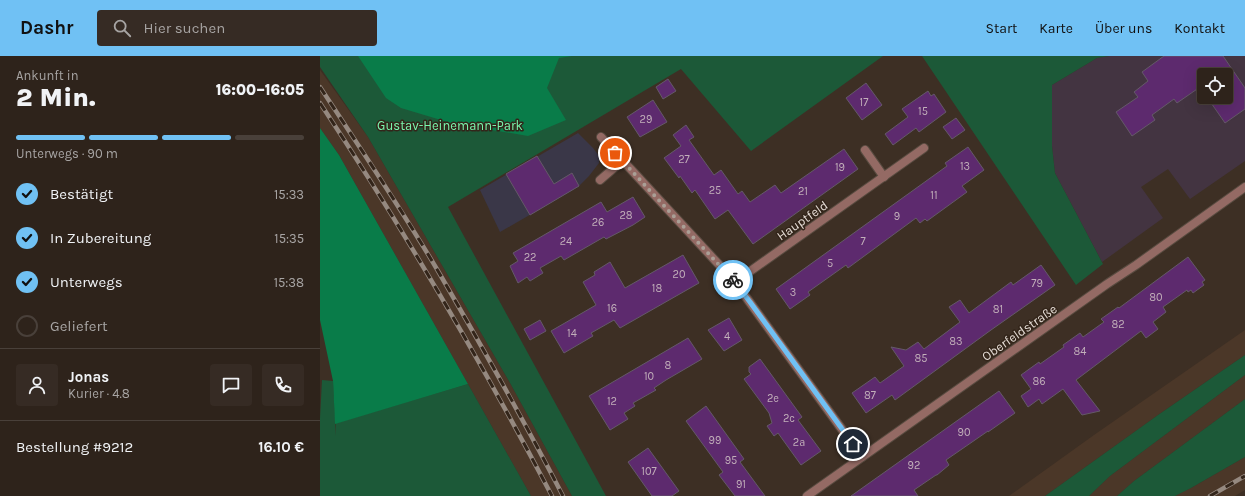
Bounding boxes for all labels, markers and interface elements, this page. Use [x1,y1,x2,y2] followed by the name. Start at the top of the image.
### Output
[97,10,377,46] search box
[20,17,73,39] text: Dashr
[111,17,133,39] icon: search
[143,19,225,37] text: Hier suchen
[985,20,1017,37] text: Start
[1039,20,1073,37] text: Karte
[1095,20,1152,37] text: Über uns
[1174,20,1225,37] text: Kontakt
[16,68,79,83] text: Ankunft in
[1197,68,1233,104] map controls
[1197,68,1233,104] button: locate
[216,81,304,99] text: 16:00–16:05
[16,82,96,113] text: 2 Min.
[860,96,868,109] house number: 17
[918,105,928,118] house number: 15
[640,113,652,126] house number: 29
[377,118,523,133] park label: Gustav-Heinemann-Park
[598,136,632,170] pin
[604,142,626,164] icon: bag
[16,146,118,161] text: Unterwegs · 90 m
[678,153,690,166] house number: 27
[960,160,970,173] house number: 13
[835,161,845,174] house number: 19
[16,183,38,205] icon: check
[709,184,721,197] house number: 25
[50,185,113,203] text: Bestätigt
[798,185,808,198] house number: 21
[274,187,304,202] text: 15:33
[930,189,938,202] house number: 11
[774,197,831,243] street label: Hauptfeld
[619,209,633,222] house number: 28
[894,210,900,223] house number: 9
[592,216,604,229] house number: 26
[16,227,38,249] icon: check
[50,229,151,247] text: In Zubereitung
[274,231,304,246] text: 15:35
[560,235,572,248] house number: 24
[860,235,866,248] house number: 7
[524,251,536,264] house number: 22
[827,257,833,270] house number: 5
[713,260,753,300] courier
[673,268,685,281] house number: 20
[722,269,744,291] icon: bike
[16,271,38,293] icon: check
[50,273,123,291] text: Unterwegs
[274,275,304,290] text: 15:38
[1031,277,1043,290] house number: 79
[652,282,662,295] house number: 18
[790,286,796,299] house number: 3
[1149,291,1163,304] house number: 80
[979,301,1060,364] street label: Oberfeldstraße
[607,302,617,315] house number: 16
[993,303,1003,316] house number: 81
[50,317,108,335] text: Geliefert
[1111,318,1125,331] house number: 82
[567,327,577,340] house number: 14
[724,330,730,343] house number: 4
[949,335,963,348] house number: 83
[1074,345,1086,358] house number: 84
[915,352,927,365] house number: 85
[665,359,672,372] house number: 8
[16,364,58,406] button: person
[210,364,252,406] button: chat
[262,364,304,406] button: phone
[68,368,109,386] text: Jonas
[644,370,654,383] house number: 10
[1032,375,1046,388] house number: 86
[68,386,130,401] text: Kurier · 4.8
[864,389,876,402] house number: 87
[767,392,779,405] house number: 2e
[607,395,617,408] house number: 12
[783,412,795,425] house number: 2c
[958,426,970,439] house number: 90
[836,427,870,461] pin
[842,433,864,455] icon: home
[709,434,721,447] house number: 99
[793,436,805,449] house number: 2a
[16,438,133,456] text: Bestellung #9212
[258,438,304,456] text: 16.10 €
[725,454,737,467] house number: 95
[908,459,920,472] house number: 92
[641,465,657,478] house number: 107
[736,478,746,491] house number: 91

